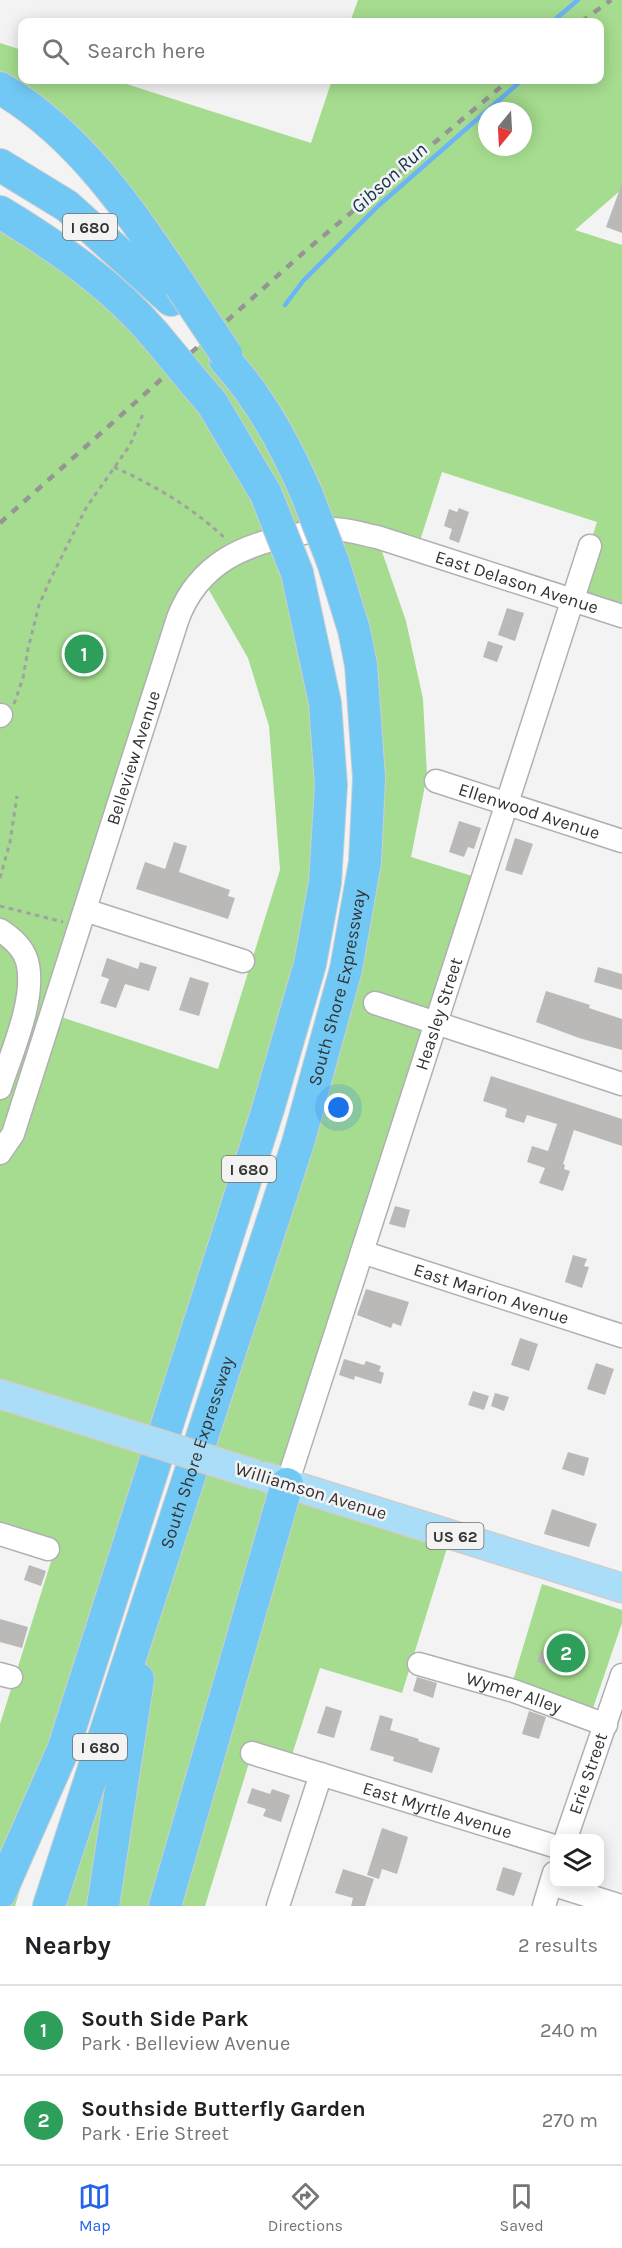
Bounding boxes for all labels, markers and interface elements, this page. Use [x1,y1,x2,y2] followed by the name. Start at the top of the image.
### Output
[18,18,604,84] search box
[39,35,72,68] icon: search
[87,38,205,64] text: Search here
[478,102,532,156] north arrow
[346,138,432,218] water label: Gibson Run
[63,214,117,240] road number: I 680
[432,545,601,619] street label: East Delason Avenue
[64,632,104,676] pin: 1
[101,688,165,828] street label: Belleview Avenue
[456,778,603,844] street label: Ellenwood Avenue
[303,887,371,1088] street label: South Shore Expressway
[410,955,467,1073] street label: Heasley Street
[324,1093,353,1122] your location
[222,1156,276,1182] road number: I 680
[411,1258,572,1329] street label: East Marion Avenue
[155,1353,239,1552] street label: South Shore Expressway
[233,1457,389,1525] street label: Williamson Avenue
[426,1523,484,1549] road number: US 62
[546,1630,586,1676] pin: 2
[463,1667,565,1719] street label: Wymer Alley
[564,1730,612,1817] street label: Erie Street
[73,1734,127,1760] road number: I 680
[360,1777,515,1843] street label: East Myrtle Avenue
[550,1834,604,1888] map controls
[550,1834,604,1888] button: layers
[24,1930,111,1961] text: Nearby
[518,1934,598,1957] text: 2 results
[81,2006,249,2032] text: South Side Park
[40,2019,47,2042] text: 1
[540,2019,598,2042] text: 240 m
[81,2032,290,2055] text: Park · Belleview Avenue
[81,2096,366,2122] text: Southside Butterfly Garden
[37,2109,50,2132] text: 2
[542,2109,598,2132] text: 270 m
[81,2122,229,2145] text: Park · Erie Street
[78,2180,111,2235] tab: Map
[268,2180,343,2235] tab: Directions
[500,2180,544,2235] tab: Saved

